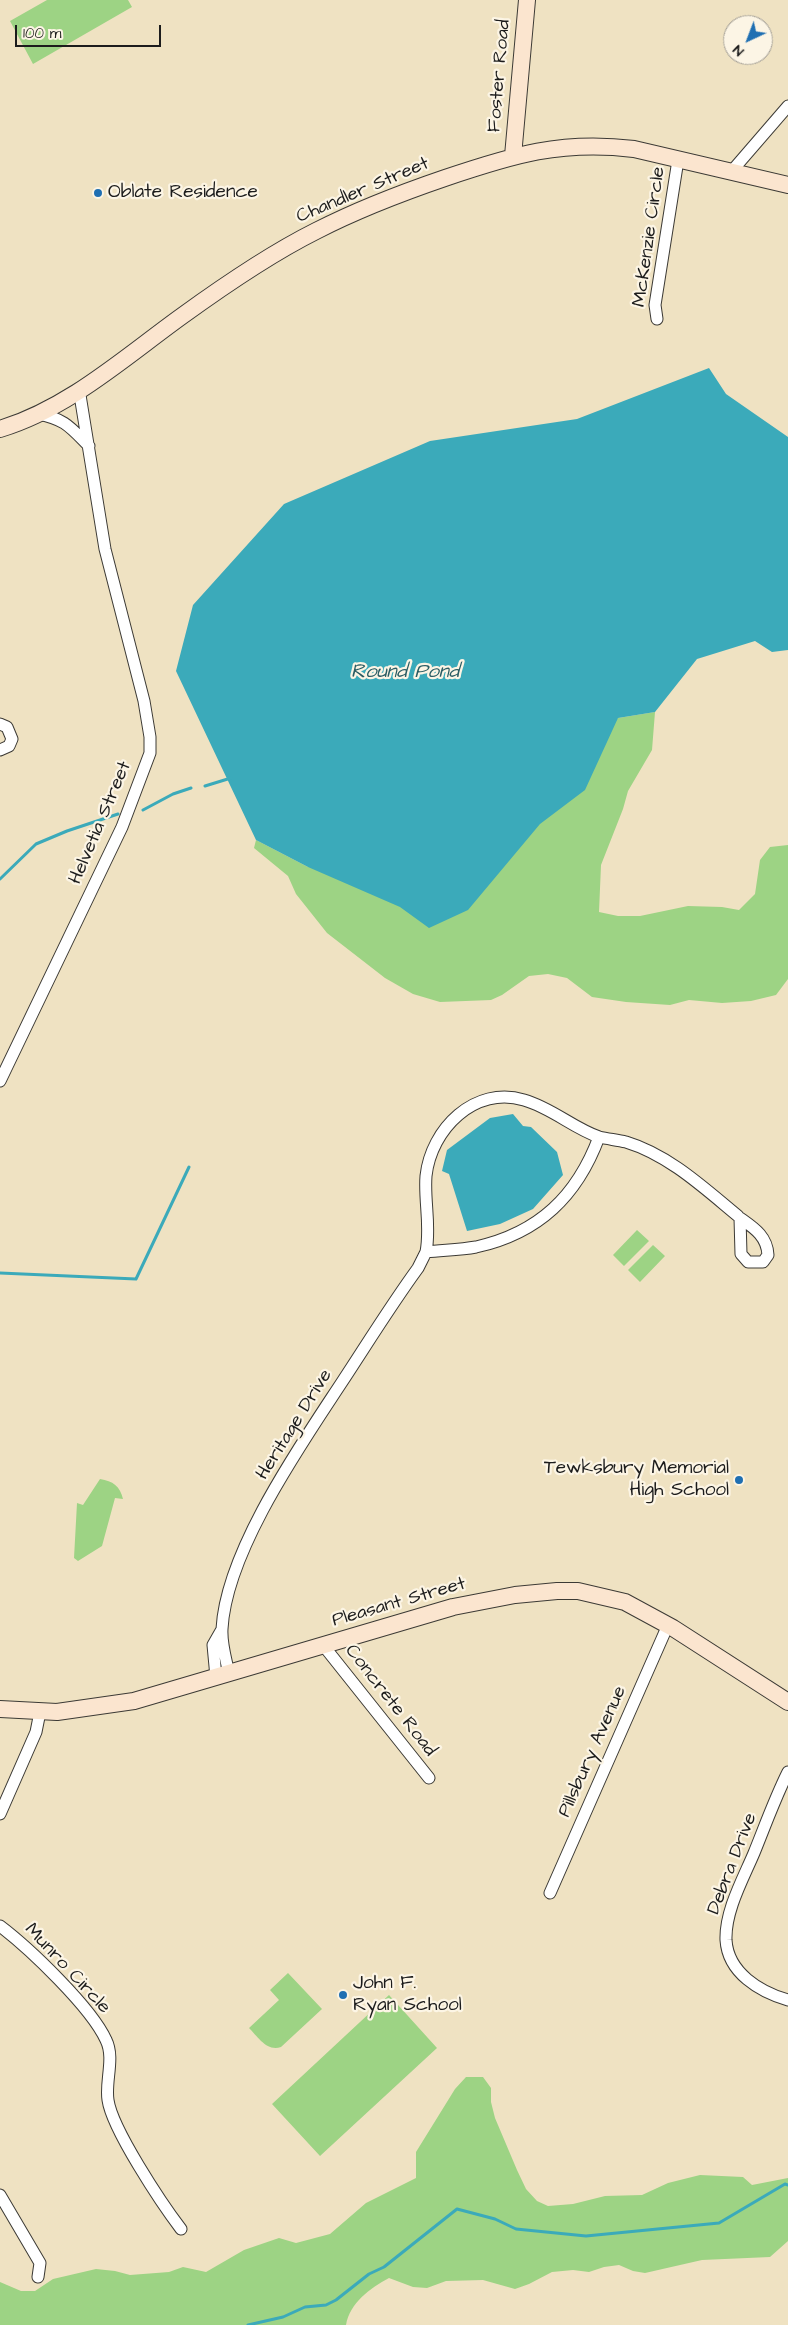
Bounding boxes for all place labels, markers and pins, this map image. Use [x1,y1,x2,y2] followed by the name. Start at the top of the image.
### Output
[108,182,258,204] place label: Oblate Residence
[92,187,104,199] marker: Oblate Residence
[544,1458,729,1502] place label: Tewksbury Memorial High School
[733,1474,745,1486] marker: Tewksbury Memorial High School
[353,1973,462,2017] place label: John F. Ryan School
[337,1989,349,2001] marker: John F. Ryan School

